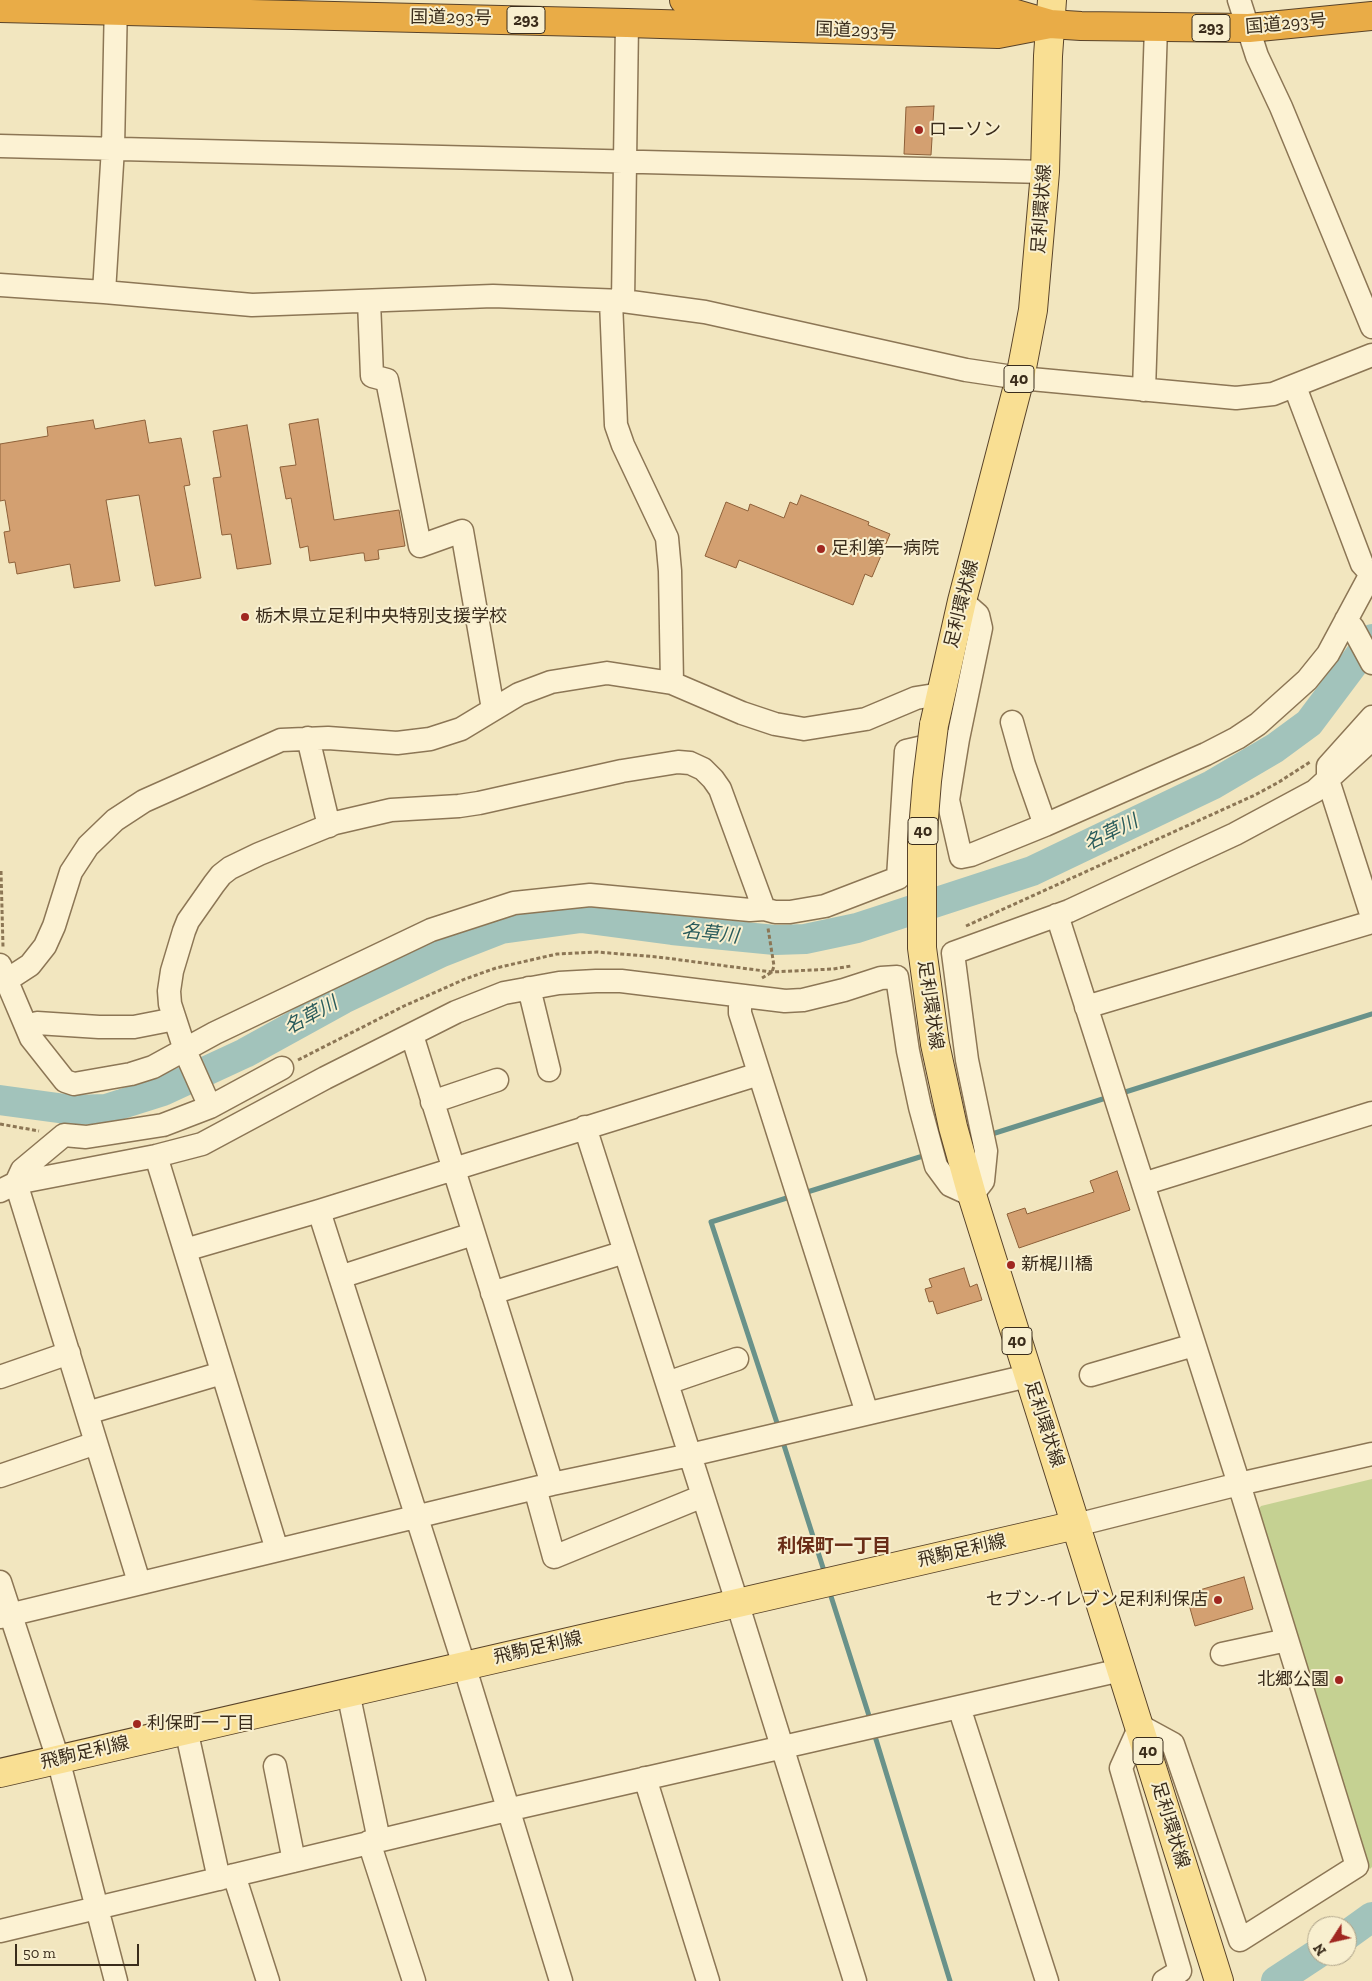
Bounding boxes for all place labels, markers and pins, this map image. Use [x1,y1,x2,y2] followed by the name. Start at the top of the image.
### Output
[929,119,1001,141] place label: ローソン
[913,124,925,136] marker: ローソン
[831,538,939,560] place label: 足利第一病院
[815,543,827,555] marker: 足利第一病院
[255,606,507,628] place label: 栃木県立足利中央特別支援学校
[239,611,251,623] marker: 栃木県立足利中央特別支援学校
[1021,1254,1093,1276] place label: 新梶川橋
[1005,1259,1017,1271] marker: 新梶川橋
[986,1589,1208,1611] place label: セブン-イレブン足利利保店
[1212,1594,1224,1606] marker: セブン-イレブン足利利保店
[1257,1669,1329,1691] place label: 北郷公園
[1333,1674,1345,1686] marker: 北郷公園
[147,1713,255,1735] place label: 利保町一丁目
[131,1718,143,1730] marker: 利保町一丁目

